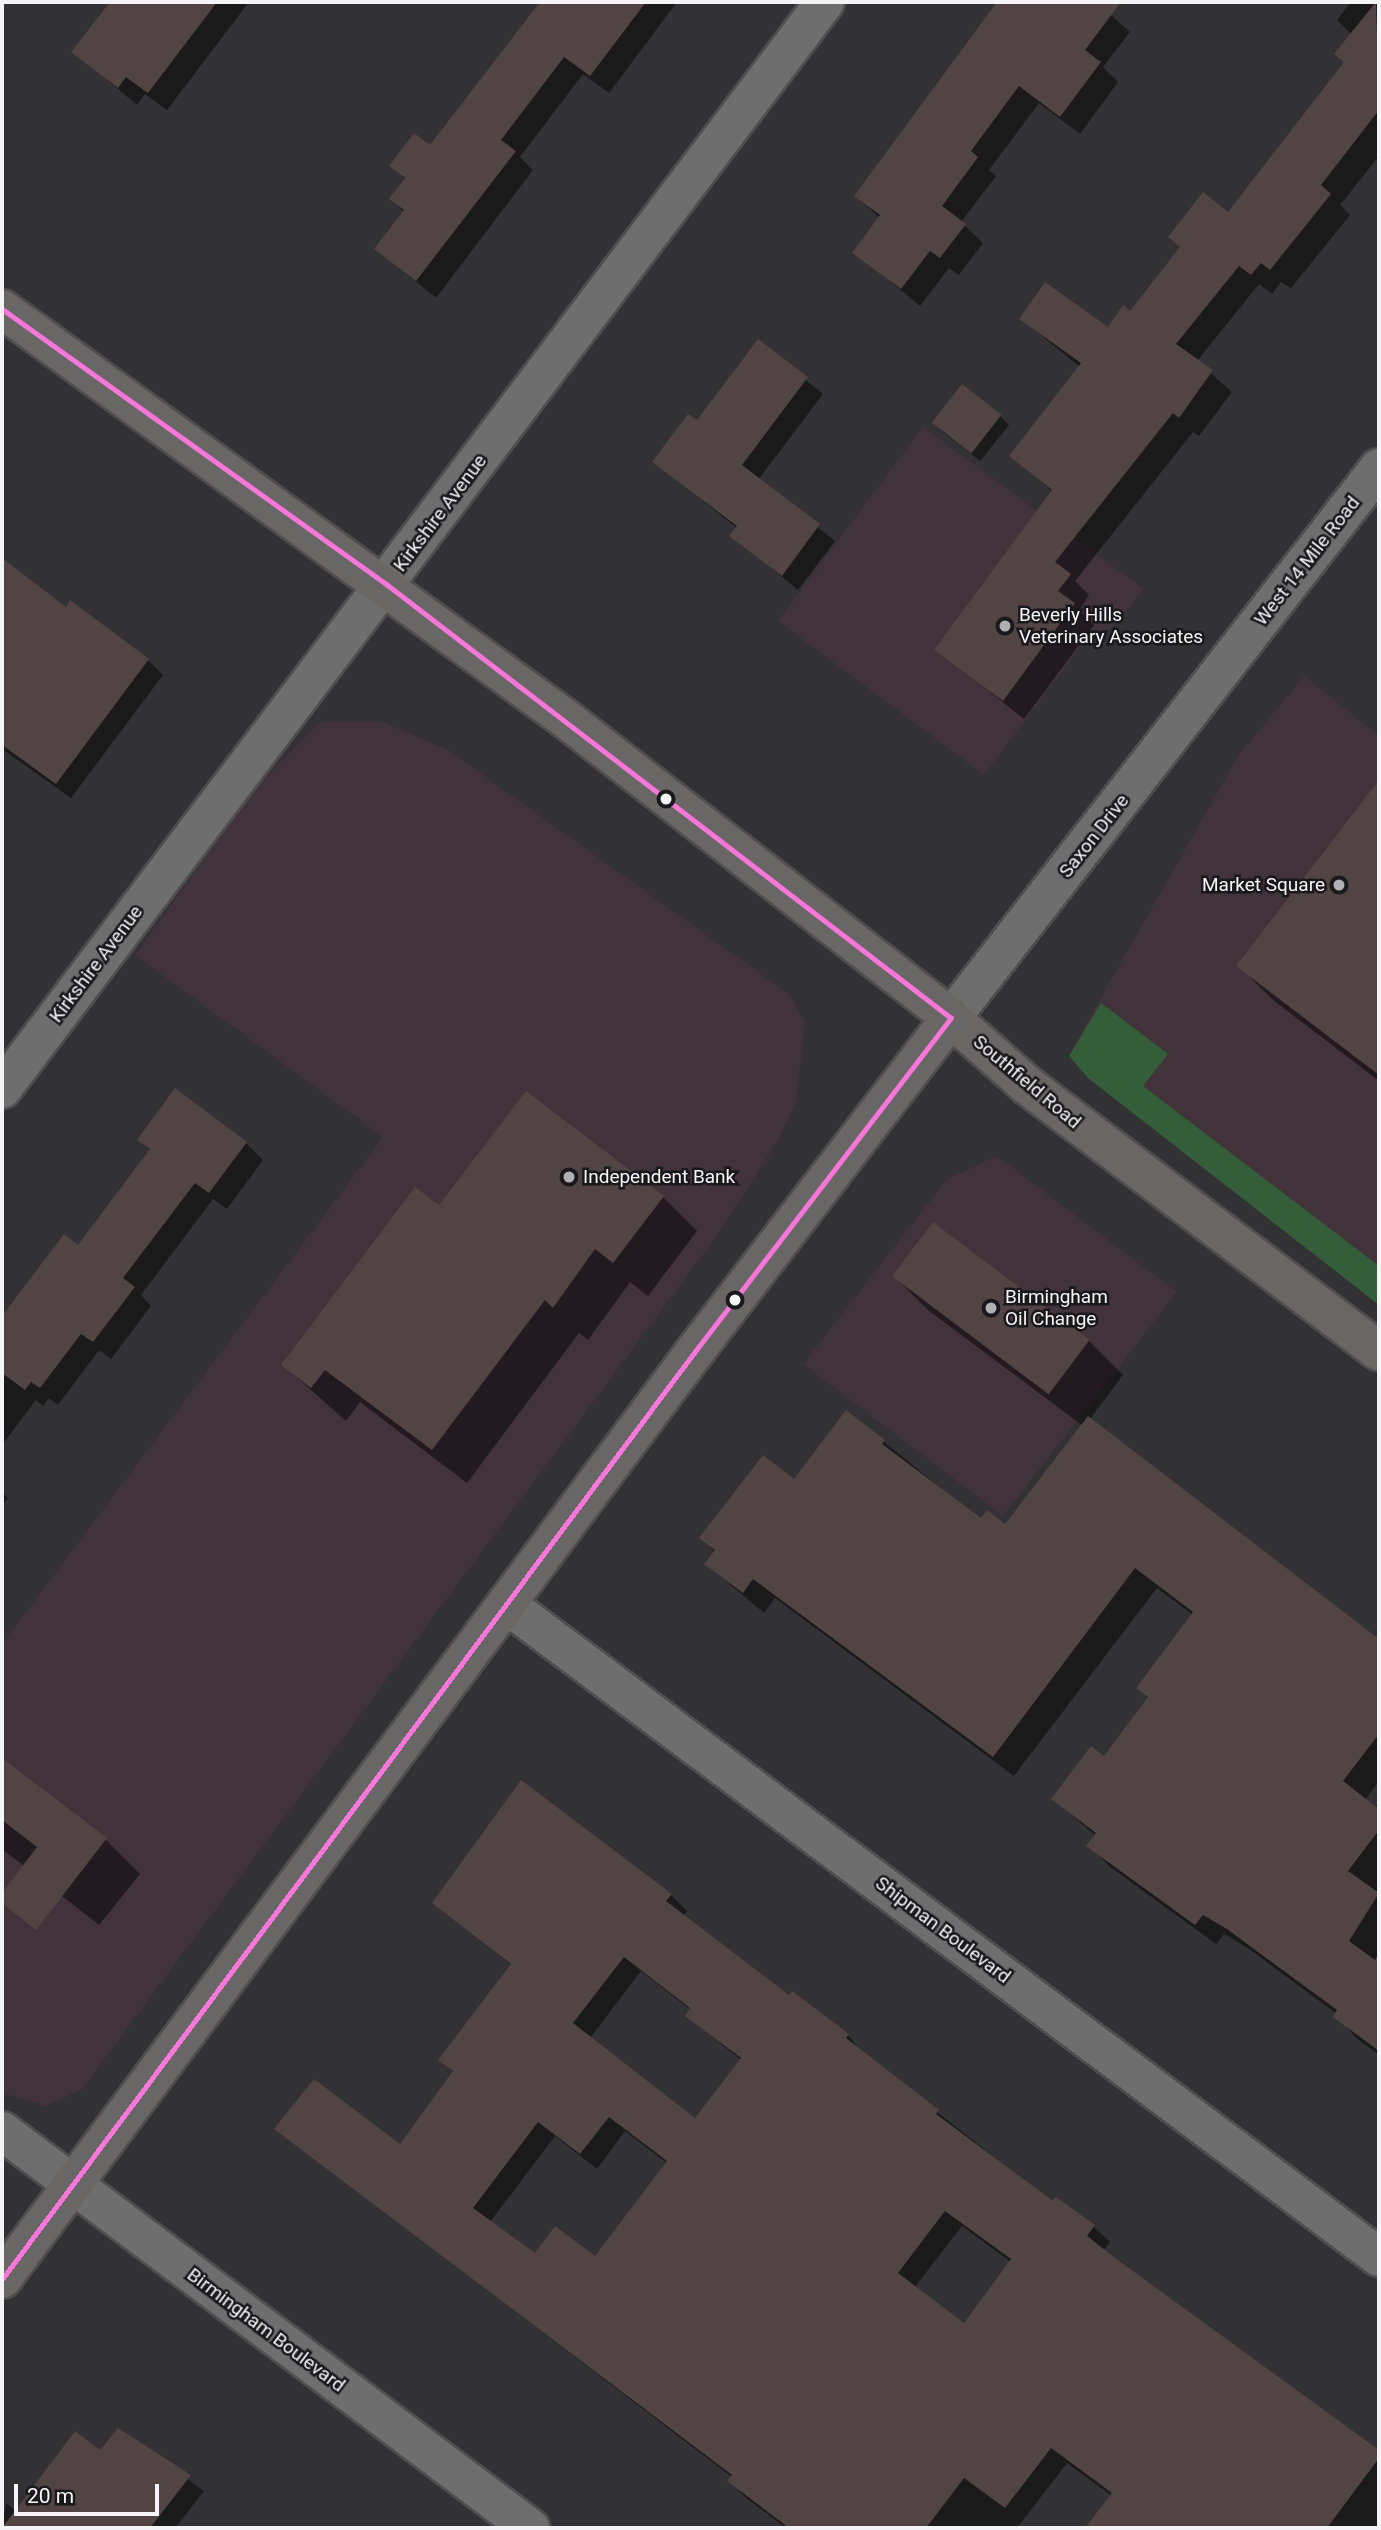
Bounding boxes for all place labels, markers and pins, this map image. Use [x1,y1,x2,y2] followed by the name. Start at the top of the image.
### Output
[1019,604,1203,648] place label: Beverly Hills Veterinary Associates
[997,618,1013,634] marker: Beverly Hills Veterinary Associates
[659,792,673,806] unlabelled marker
[1202,874,1325,896] place label: Market Square
[1331,877,1347,893] marker: Market Square
[583,1166,735,1188] place label: Independent Bank
[561,1169,577,1185] marker: Independent Bank
[1005,1286,1108,1330] place label: Birmingham Oil Change
[728,1293,742,1307] unlabelled marker
[983,1300,999,1316] marker: Birmingham Oil Change

